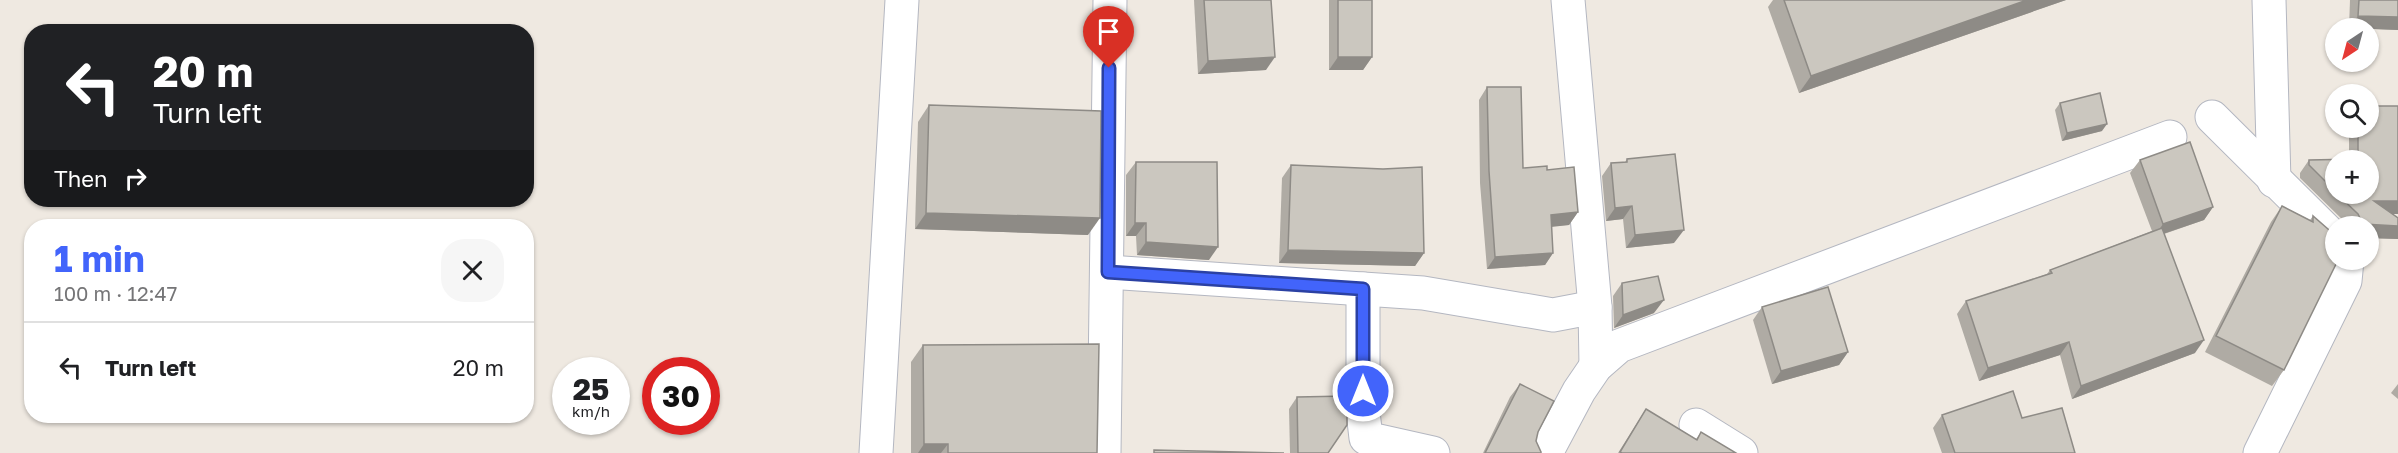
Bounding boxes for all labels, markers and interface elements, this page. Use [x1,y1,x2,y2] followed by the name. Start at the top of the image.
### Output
[1083,6,1134,68] pin
[1092,15,1125,48] icon: arrive
[2325,18,2379,72] north arrow
[2325,18,2379,270] map controls
[153,46,253,96] text: 20 m
[54,48,132,126] icon: left
[2325,84,2379,138] button: search
[153,97,262,129] text: Turn left
[2325,150,2379,204] button: +
[119,162,152,195] icon: right
[54,165,107,192] text: Then
[2325,216,2379,270] button: −
[54,237,145,280] text: 1 min
[441,239,504,302] button: close
[54,281,177,305] text: 100 m · 12:47
[54,351,87,384] icon: left
[105,354,196,381] text: Turn left
[453,354,504,381] text: 20 m
[642,357,720,435] speed limit sign: 30
[1331,359,1395,423] position arrow
[573,371,609,407] text: 25
[572,402,610,420] text: km/h

